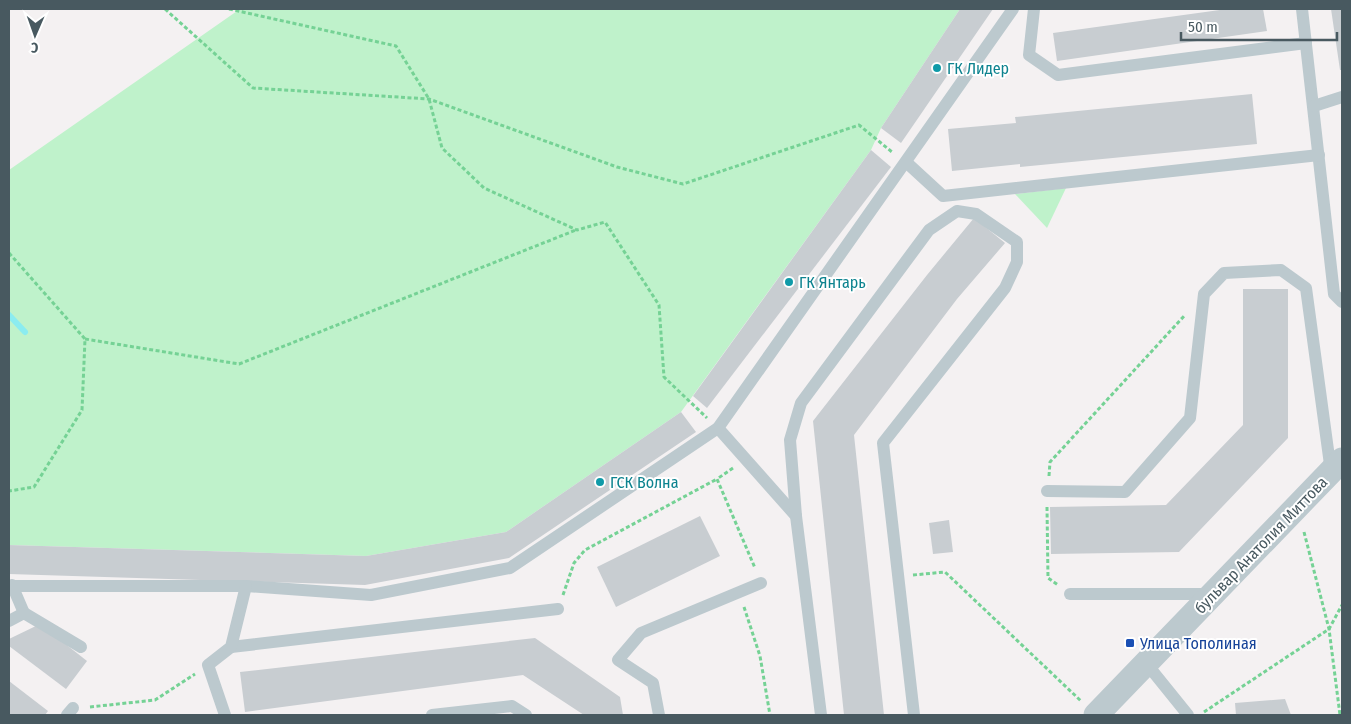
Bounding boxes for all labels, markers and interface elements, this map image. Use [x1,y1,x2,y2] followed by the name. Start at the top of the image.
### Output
[10,10,60,60] north arrow
[1181,10,1337,42] scale bar
[1188,18,1218,36] text: 50 m
[30,39,39,56] text: С
[947,59,1009,78] place label: ГК Лидер
[931,62,943,74] marker: ГК Лидер
[799,273,866,292] place label: ГК Янтарь
[783,276,795,288] marker: ГК Янтарь
[1191,472,1332,617] street label: бульвар Анатолия Миттова
[610,473,679,492] place label: ГСК Волна
[594,476,606,488] marker: ГСК Волна
[1139,634,1257,653] place label: Улица Тополиная
[1124,637,1136,649] marker: Улица Тополиная

